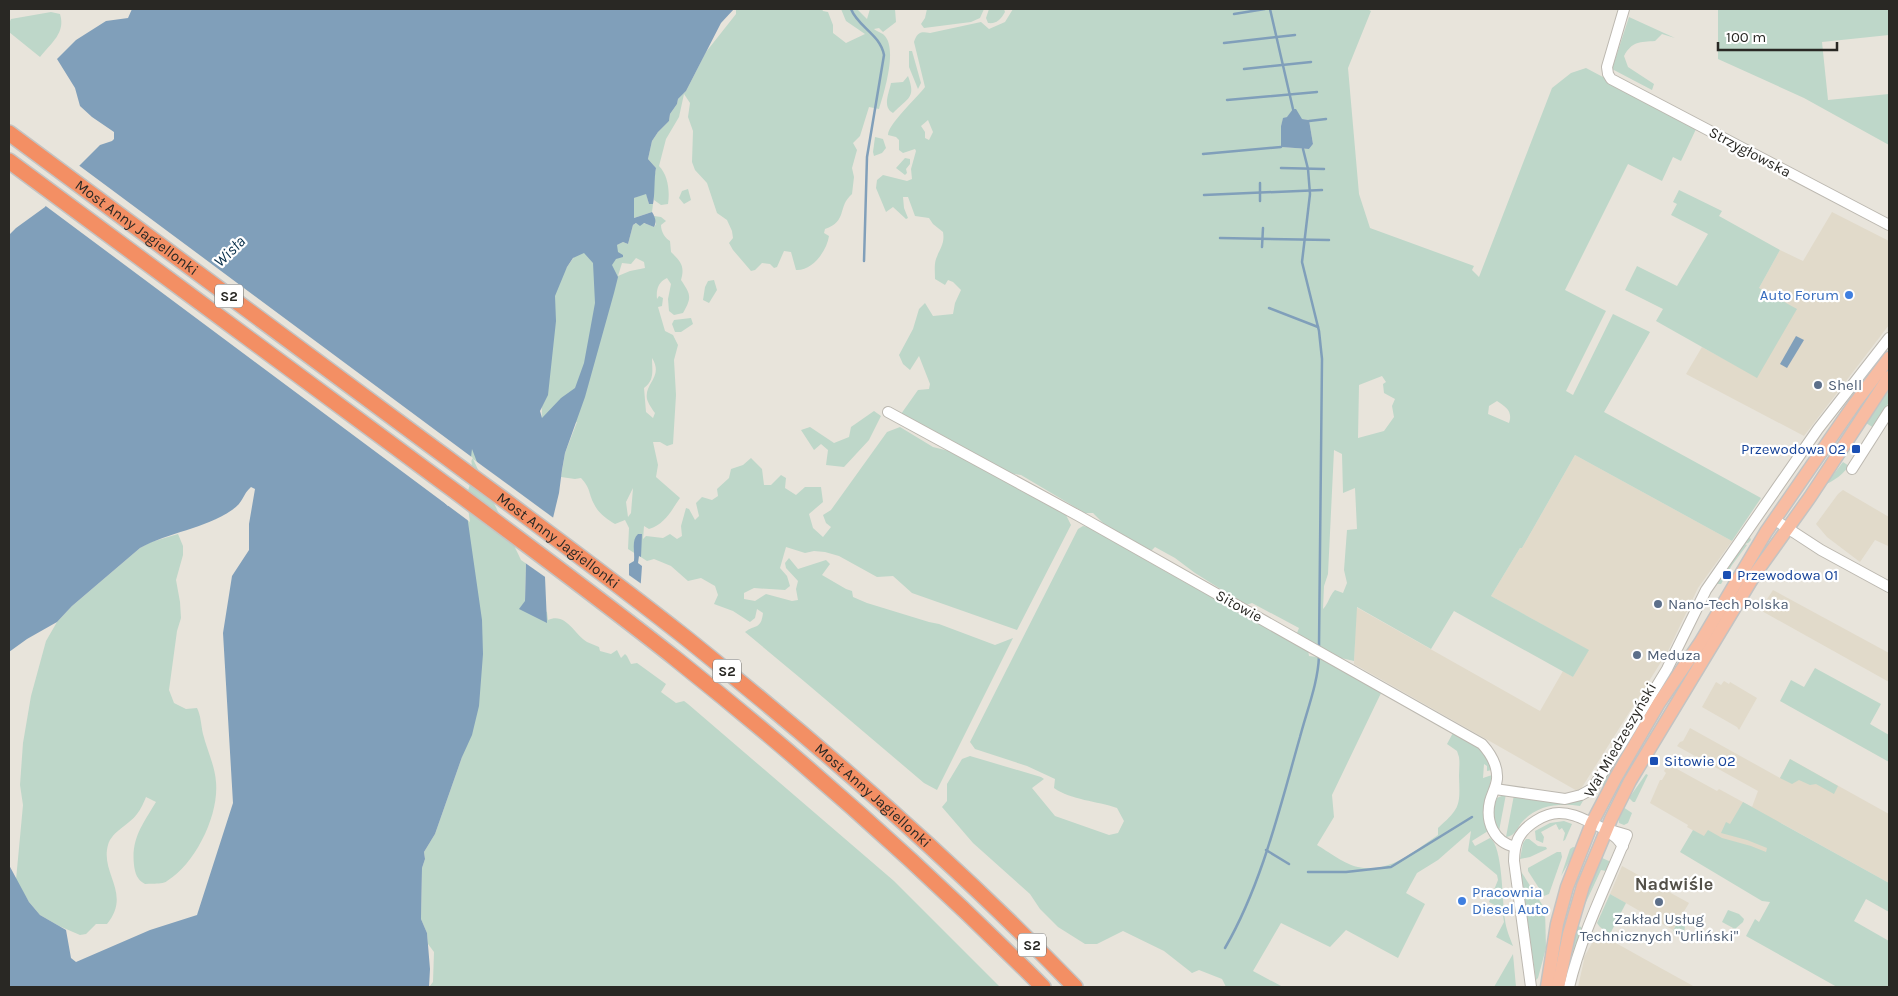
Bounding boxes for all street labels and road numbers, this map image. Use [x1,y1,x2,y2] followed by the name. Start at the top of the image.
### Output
[1706,123,1794,181] street label: Strzygłowska
[72,176,202,279] street label: Most Anny Jagiellonki
[215,284,243,308] road number: S2
[493,489,623,592] street label: Most Anny Jagiellonki
[1213,586,1265,626] street label: Sitowie
[713,659,741,682] road number: S2
[1580,679,1660,801] street label: Wał Miedzeszyński
[811,739,935,851] street label: Most Anny Jagiellonki
[1018,934,1046,956] road number: S2

